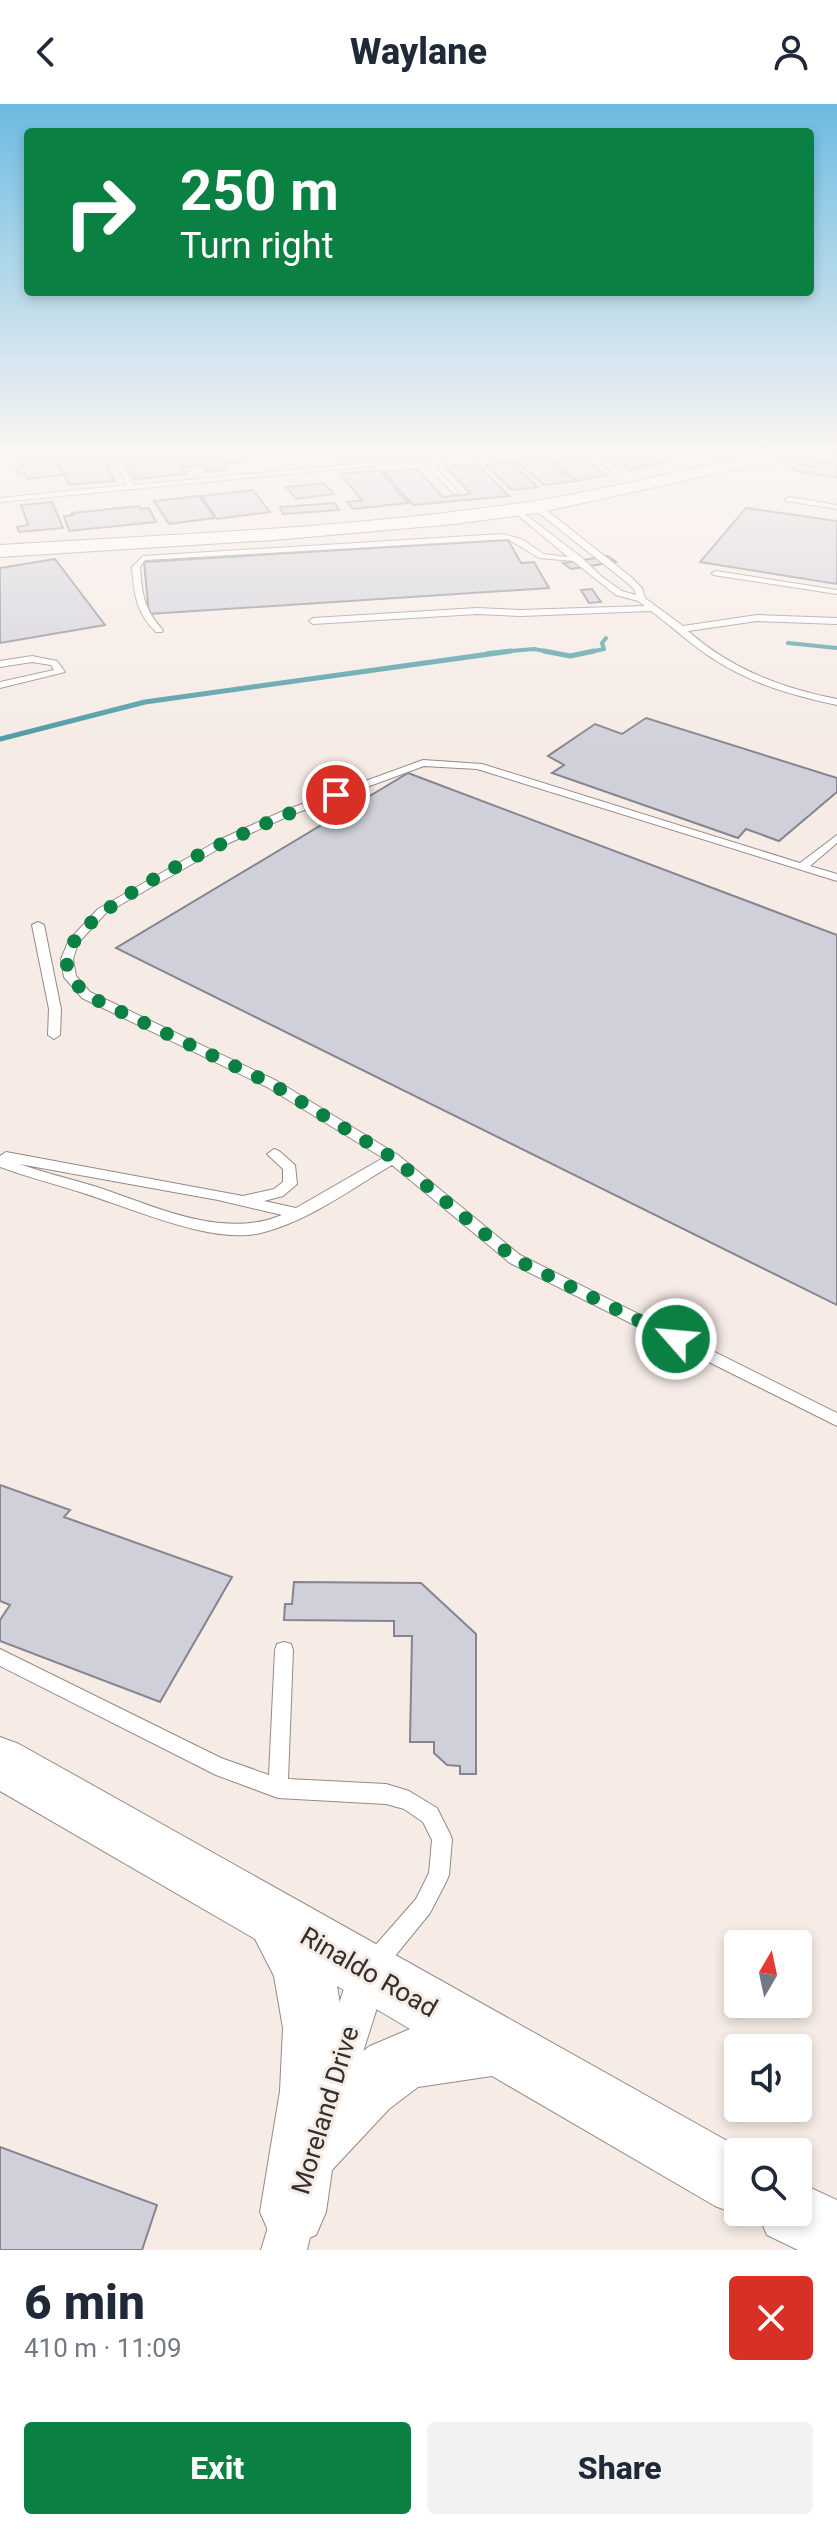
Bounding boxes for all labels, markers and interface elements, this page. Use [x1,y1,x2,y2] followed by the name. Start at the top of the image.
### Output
[24,30,68,74] icon: back
[769,30,813,74] icon: person
[350,31,487,73] text: Waylane
[180,158,339,224] text: 250 m
[48,160,152,264] icon: right
[180,225,333,267] text: Turn right
[302,761,370,829] pin
[314,773,358,817] icon: arrive
[634,1297,718,1381] position arrow
[295,1921,443,2023] street label: Rinaldo Road
[724,1930,812,2018] north arrow
[724,1930,812,2226] map controls
[285,2022,365,2198] street label: Moreland Drive
[724,2034,812,2122] button: sound
[724,2138,812,2226] button: search
[24,2274,145,2331] text: 6 min
[729,2276,813,2360] button: close
[24,2333,182,2363] text: 410 m · 11:09
[24,2422,411,2514] button: Exit
[427,2422,813,2514] button: Share

